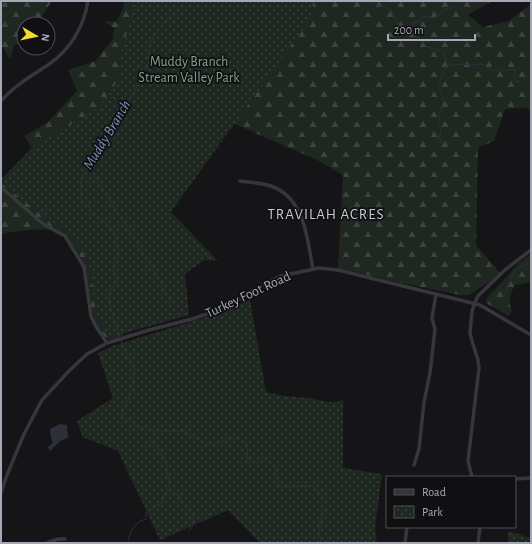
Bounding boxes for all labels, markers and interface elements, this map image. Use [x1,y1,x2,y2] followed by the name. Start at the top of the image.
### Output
[16,16,56,56] north arrow
[388,16,475,42] scale bar
[394,24,424,36] text: 200 m
[39,33,51,42] text: N
[138,55,240,85] park label: Muddy Branch Stream Valley Park
[81,98,133,172] water label: Muddy Branch
[267,207,385,222] district label: TRAVILAH ACRES
[203,269,293,321] street label: Turkey Foot Road
[386,476,516,528] legend
[422,486,446,498] text: Road
[422,506,443,518] text: Park

